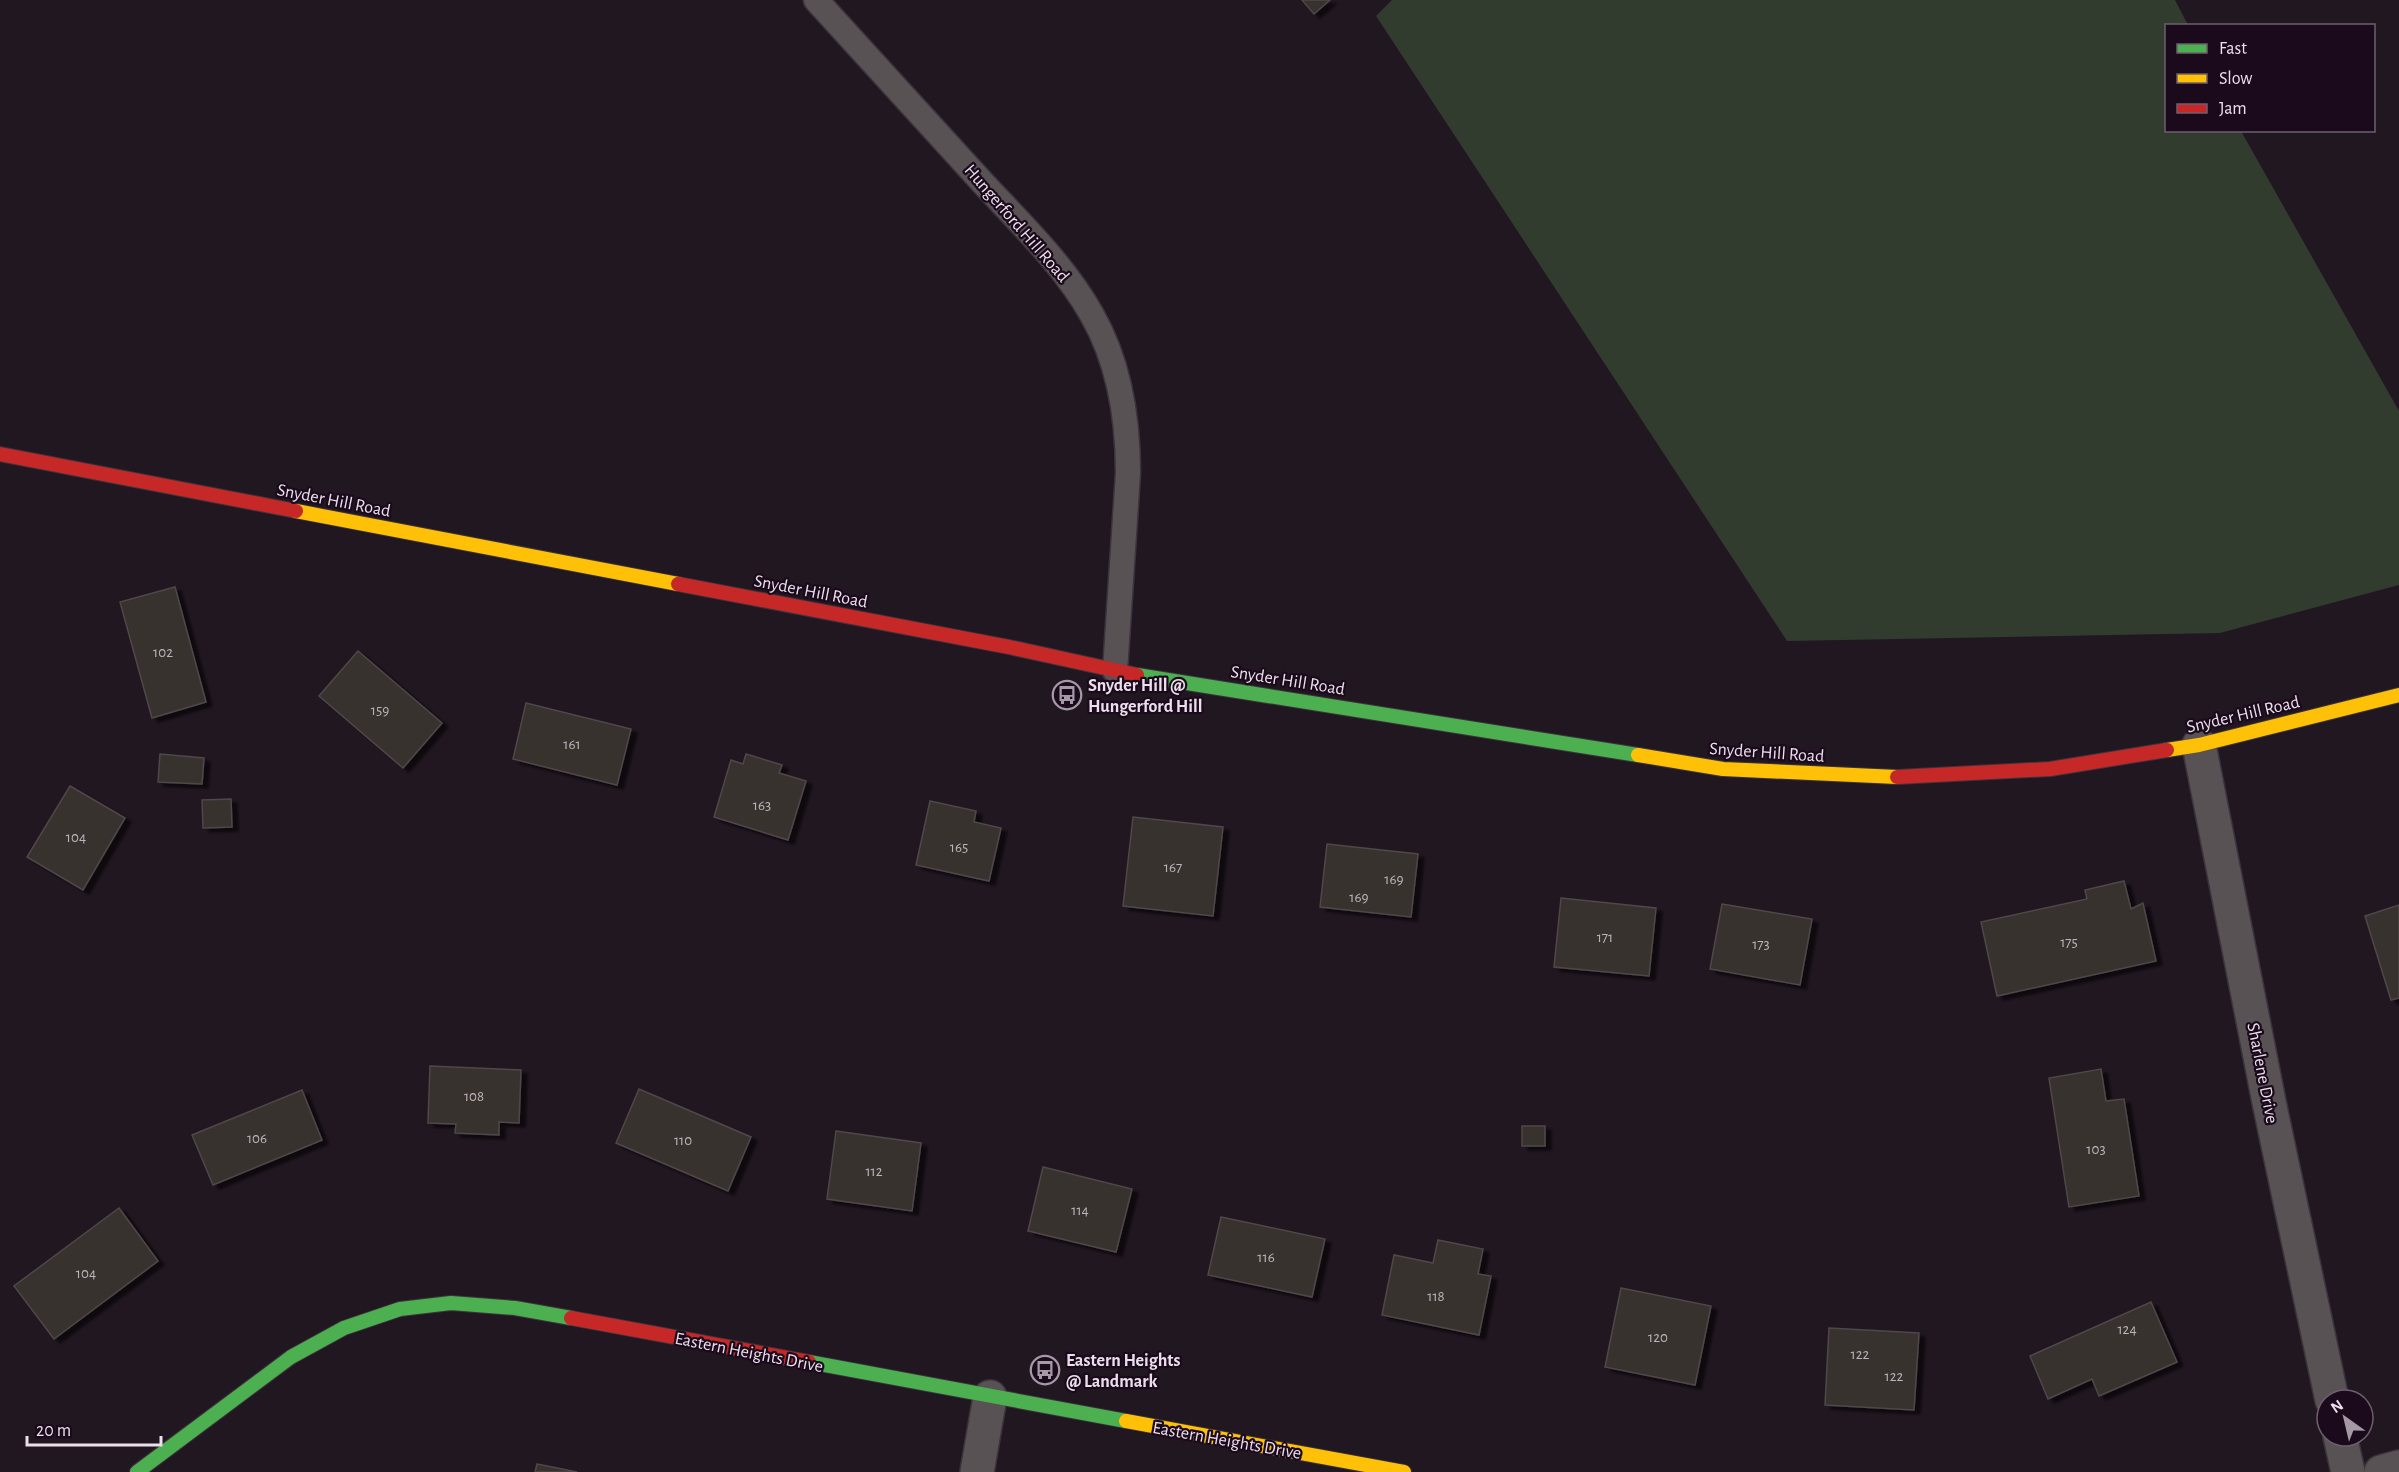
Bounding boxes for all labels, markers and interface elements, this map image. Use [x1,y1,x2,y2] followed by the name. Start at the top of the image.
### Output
[2165,24,2375,132] legend
[2219,40,2247,58] text: Fast
[2219,70,2252,88] text: Slow
[2219,100,2247,118] text: Jam
[960,161,1072,286] street label: Hungerford Hill Road
[275,481,392,521] street label: Snyder Hill Road
[752,572,869,612] street label: Snyder Hill Road
[153,645,173,660] house number: 102
[1229,663,1346,699] street label: Snyder Hill Road
[1088,677,1203,716] place label: Snyder Hill @ Hungerford Hill
[1051,679,1083,711] bus stop icon: Snyder Hill @ Hungerford Hill
[2185,693,2301,737] street label: Snyder Hill Road
[371,703,389,718] house number: 159
[563,737,581,752] house number: 161
[1709,740,1825,766] street label: Snyder Hill Road
[753,798,771,813] house number: 163
[66,830,86,845] house number: 104
[950,840,968,855] house number: 165
[1164,860,1182,875] house number: 167
[1384,872,1404,887] house number: 169
[1349,890,1369,905] house number: 169
[1597,930,1613,945] house number: 171
[2060,935,2078,950] house number: 175
[1752,937,1770,952] house number: 173
[2243,1021,2281,1125] street label: Sharlene Drive
[464,1089,484,1104] house number: 108
[247,1131,267,1146] house number: 106
[674,1133,692,1148] house number: 110
[2086,1142,2106,1157] house number: 103
[865,1164,883,1179] house number: 112
[1071,1203,1089,1218] house number: 114
[1257,1250,1275,1265] house number: 116
[76,1266,96,1281] house number: 104
[1427,1289,1445,1304] house number: 118
[2117,1322,2137,1337] house number: 124
[673,1330,824,1376] street label: Eastern Heights Drive
[1648,1330,1668,1345] house number: 120
[1851,1347,1870,1362] house number: 122
[1066,1352,1180,1391] place label: Eastern Heights @ Landmark
[1029,1354,1061,1386] bus stop icon: Eastern Heights @ Landmark
[1885,1369,1904,1384] house number: 122
[2315,1388,2375,1448] north arrow
[2328,1397,2346,1416] text: N
[27,1409,160,1447] scale bar
[1151,1419,1303,1463] street label: Eastern Heights Drive
[36,1422,71,1440] text: 20 m

